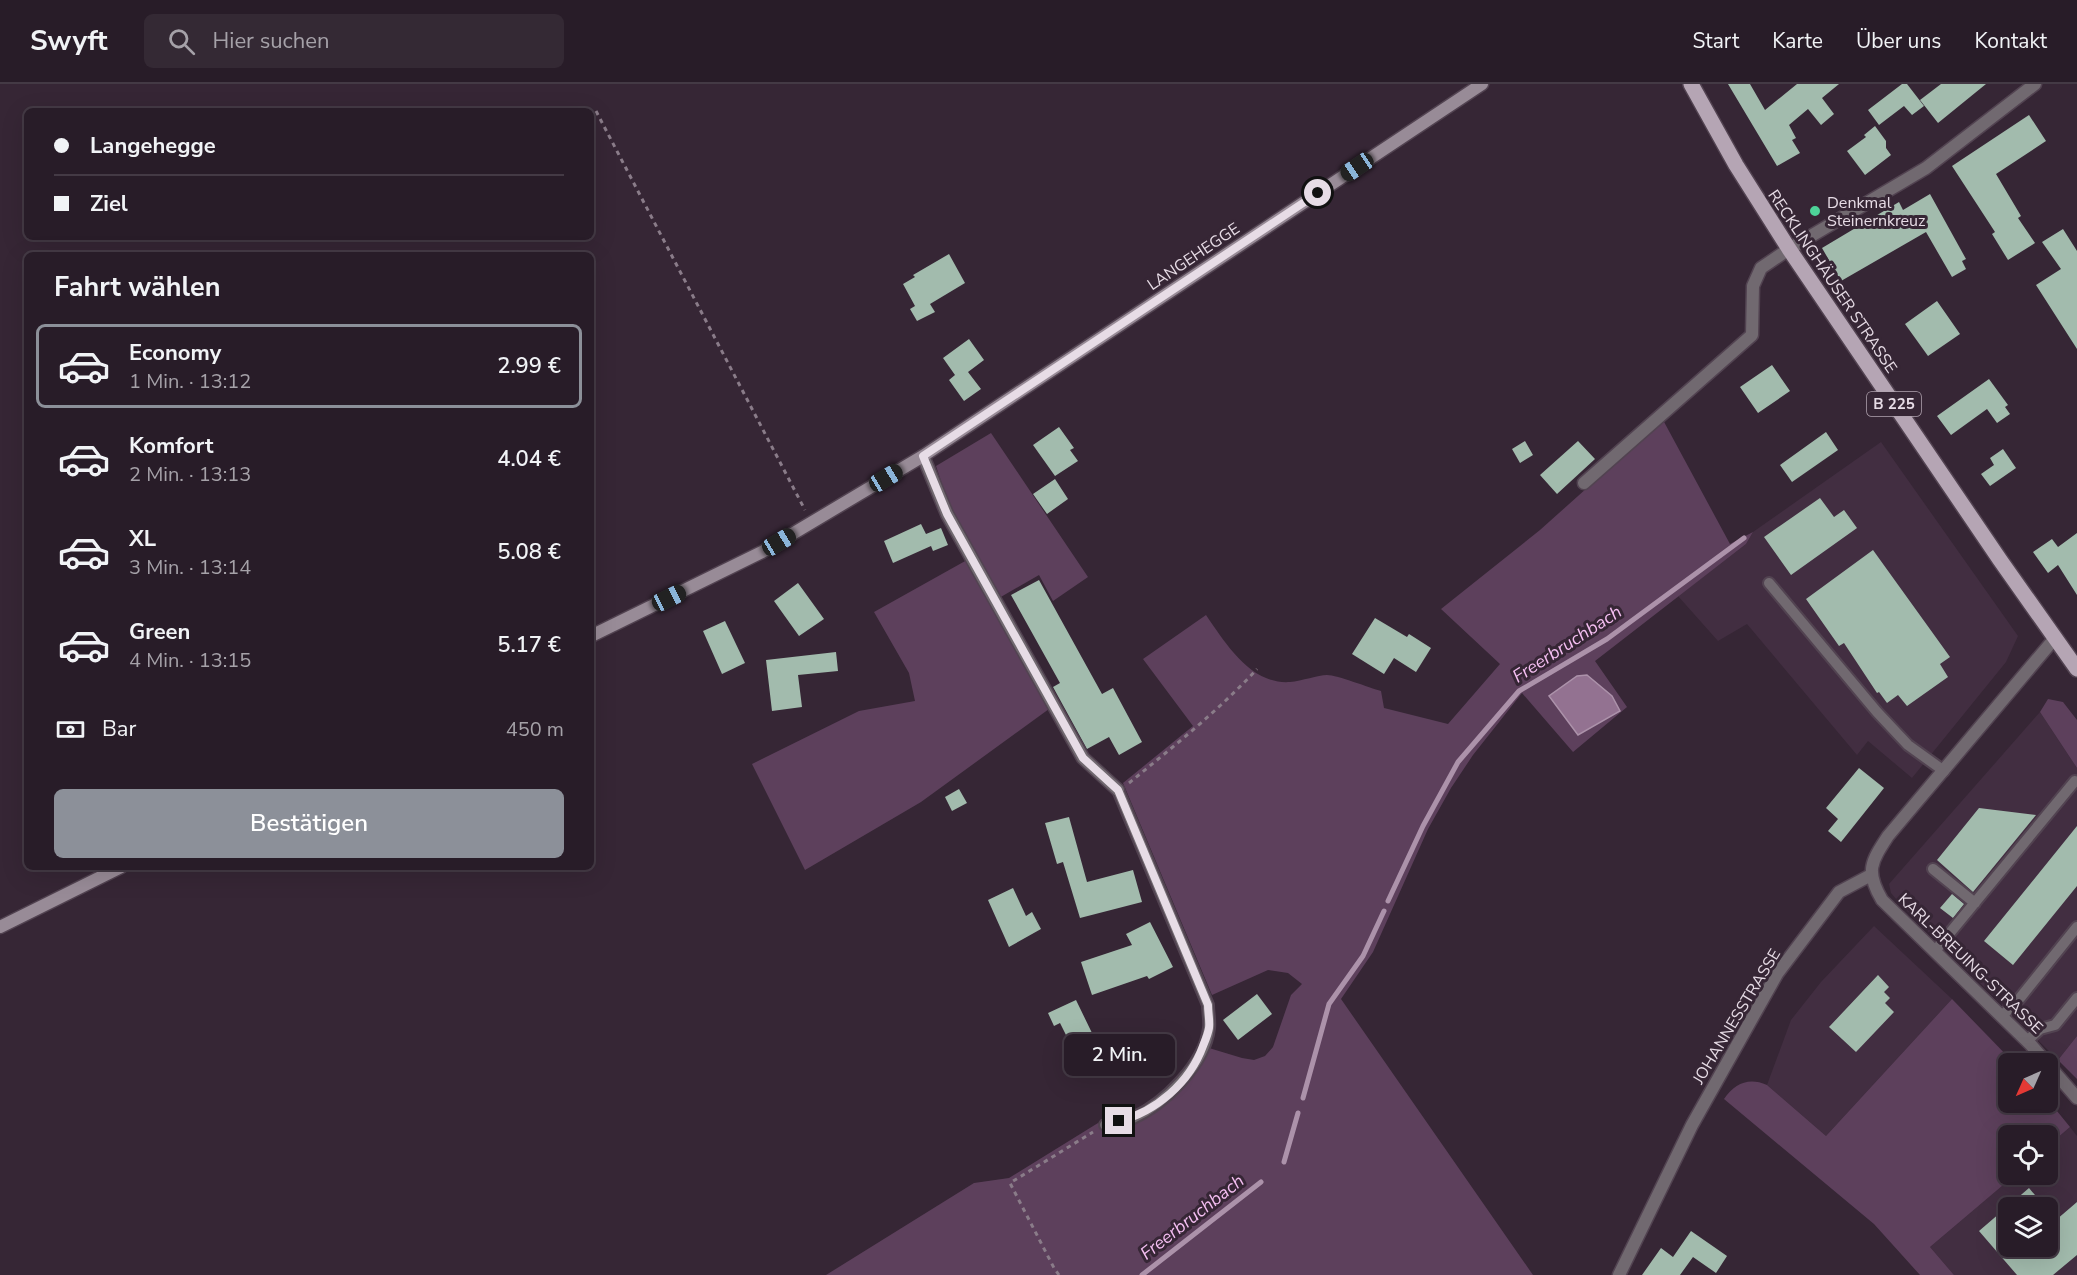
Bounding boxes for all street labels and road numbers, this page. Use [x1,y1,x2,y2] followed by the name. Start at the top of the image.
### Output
[1762,186,1902,378] street label: RECKLINGHÄUSER STRASSE
[1143,218,1244,296] street label: LANGEHEGGE
[1867,392,1921,416] road number: B 225
[1893,889,2048,1039] street label: KARL-BREUING-STRASSE
[1687,945,1786,1089] street label: JOHANNESSTRASSE

